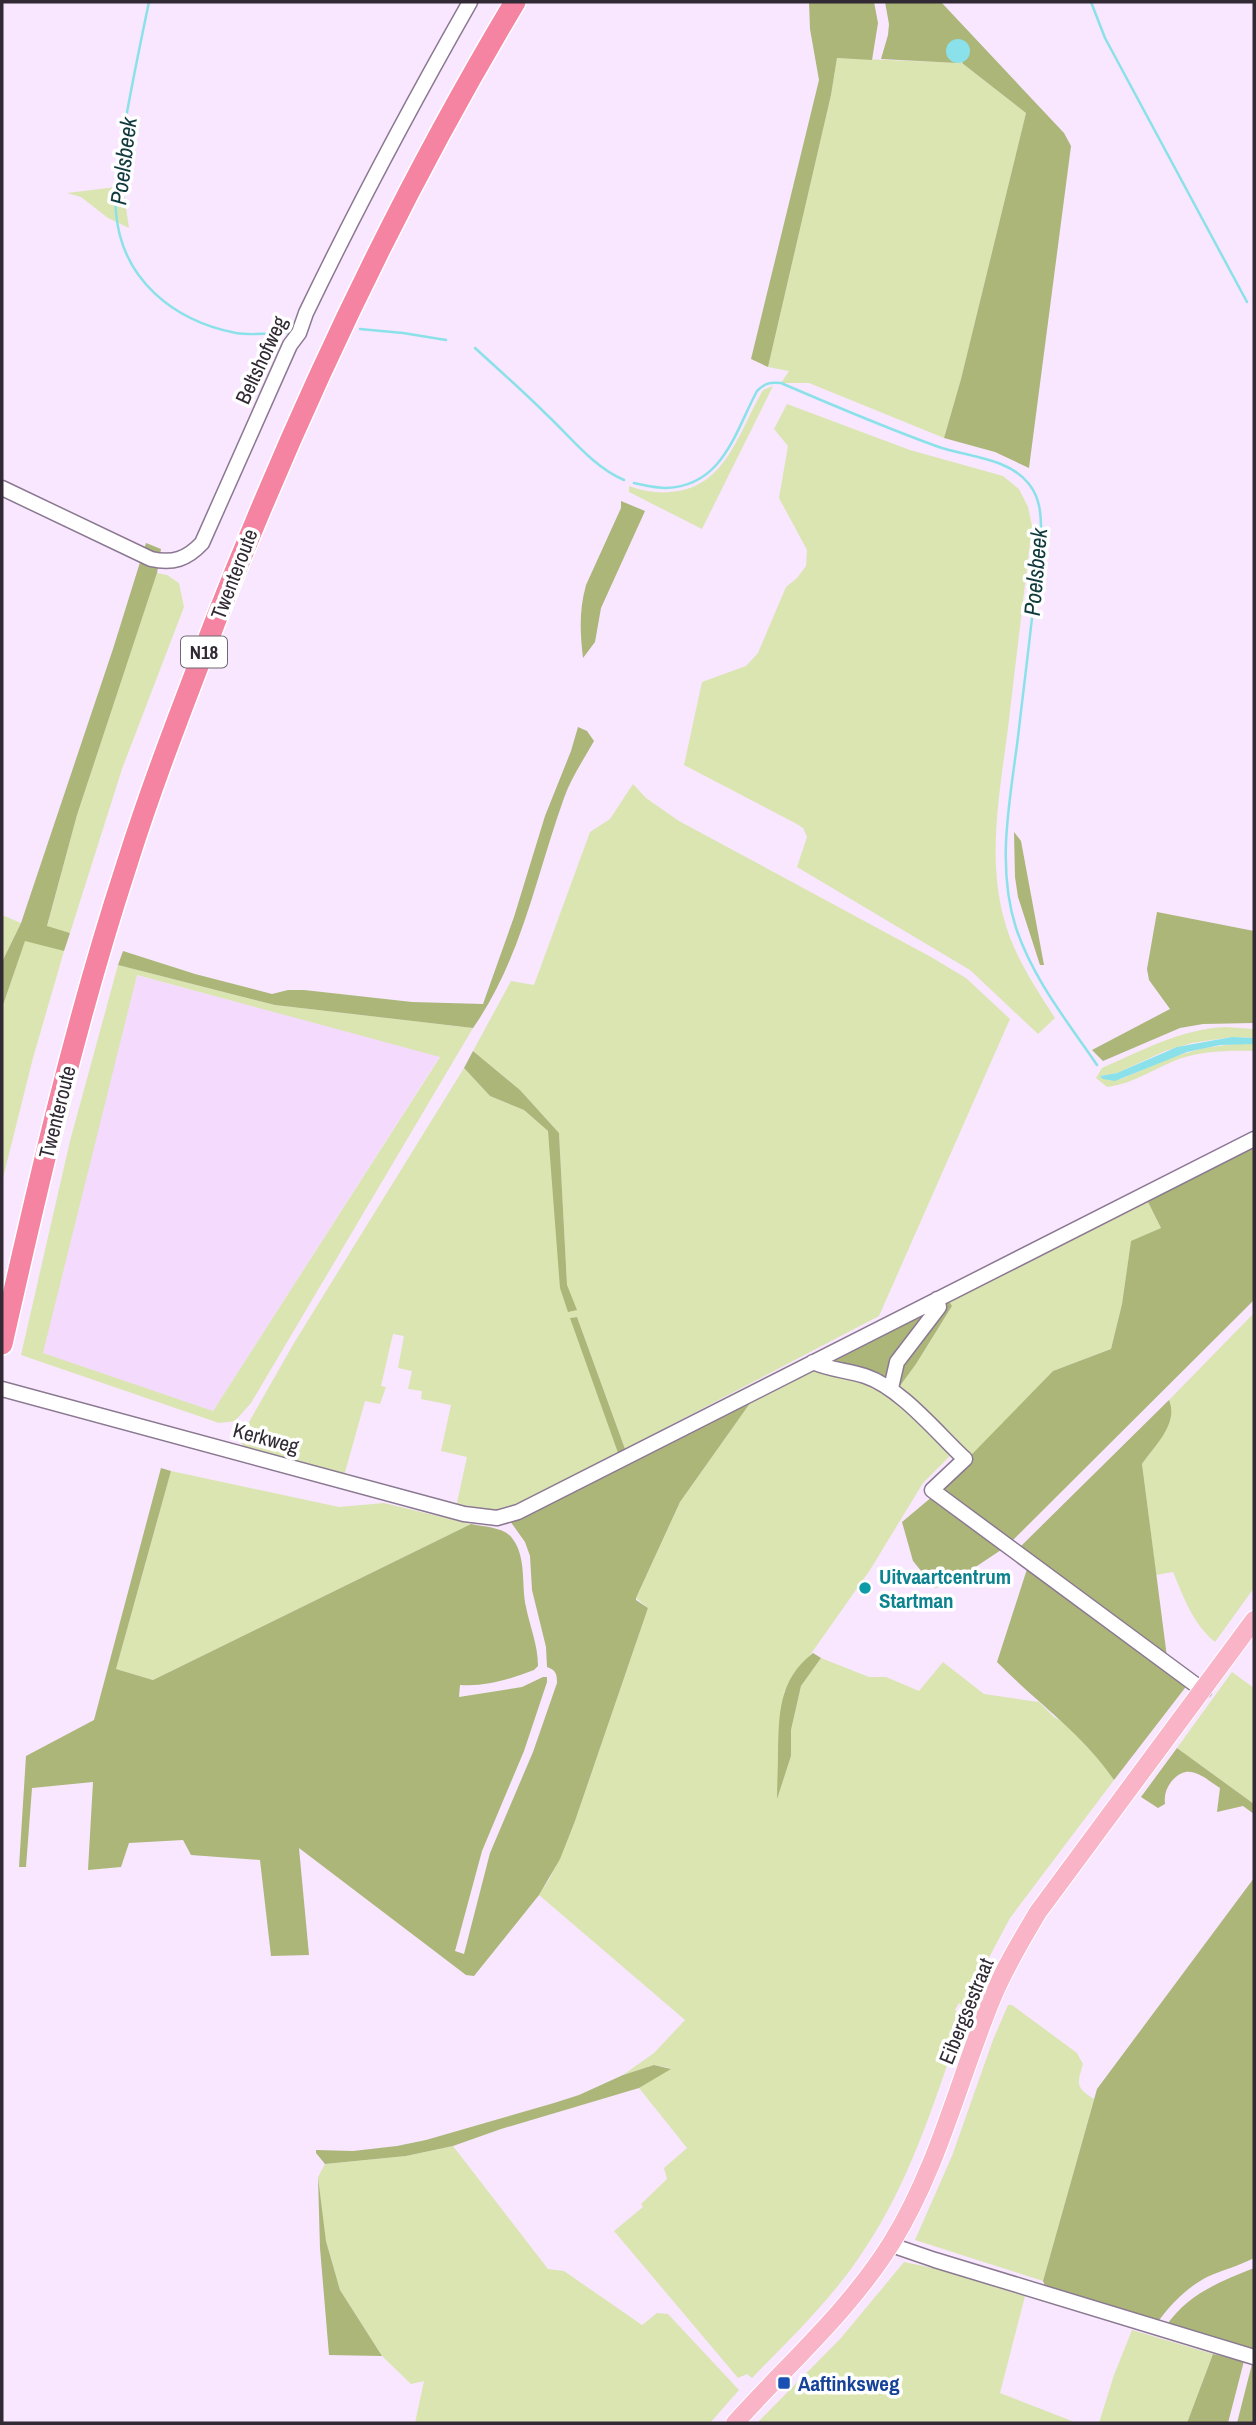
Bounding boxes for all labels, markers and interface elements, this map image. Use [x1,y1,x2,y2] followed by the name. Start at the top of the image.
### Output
[102,114,144,207] water label: Poelsbeek
[228,311,294,409] street label: Beltshofweg
[203,525,265,623] street label: Twenteroute
[1016,525,1054,617] water label: Poelsbeek
[181,636,227,667] road number: N18
[31,1063,83,1161] street label: Twenteroute
[230,1415,303,1461] street label: Kerkweg
[879,1562,1011,1615] place label: Uitvaartcentrum Startman
[857,1580,873,1596] marker: Uitvaartcentrum Startman
[932,1953,1000,2068] street label: Eibergsestraat
[798,2369,900,2398] place label: Aaftinksweg
[776,2375,792,2391] marker: Aaftinksweg

